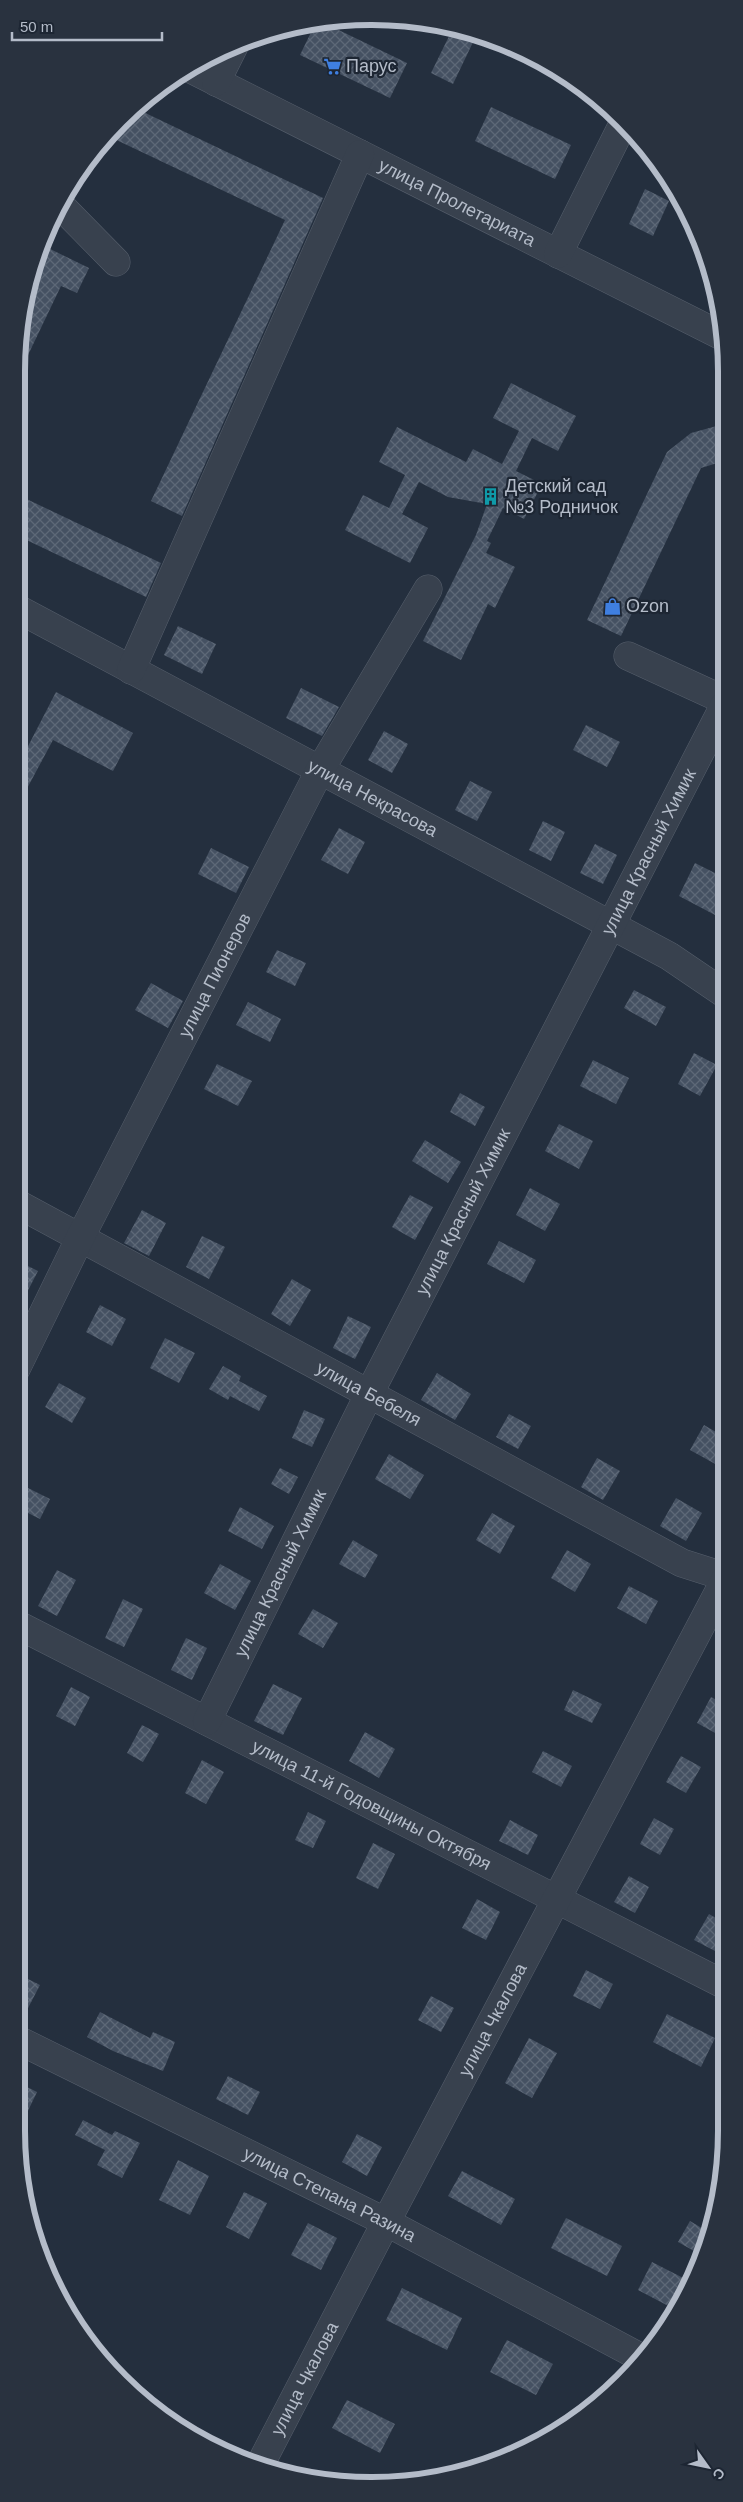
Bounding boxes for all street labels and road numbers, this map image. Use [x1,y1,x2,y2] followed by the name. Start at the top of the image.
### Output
[375,155,540,251] street label: улица Пролетариата
[304,755,442,841] street label: улица Некрасова
[598,765,700,938] street label: улица Красный Химик
[175,910,255,1041] street label: улица Пионеров
[412,1125,514,1298] street label: улица Красный Химик
[313,1357,425,1430] street label: улица Бебеля
[230,1486,330,1660] street label: улица Красный Химик
[249,1736,494,1874] street label: улица 11-й Годовщины Октября
[455,1959,531,2080] street label: улица Чкалова
[240,2143,420,2246] street label: улица Степана Разина
[267,2318,343,2439] street label: улица Чкалова

